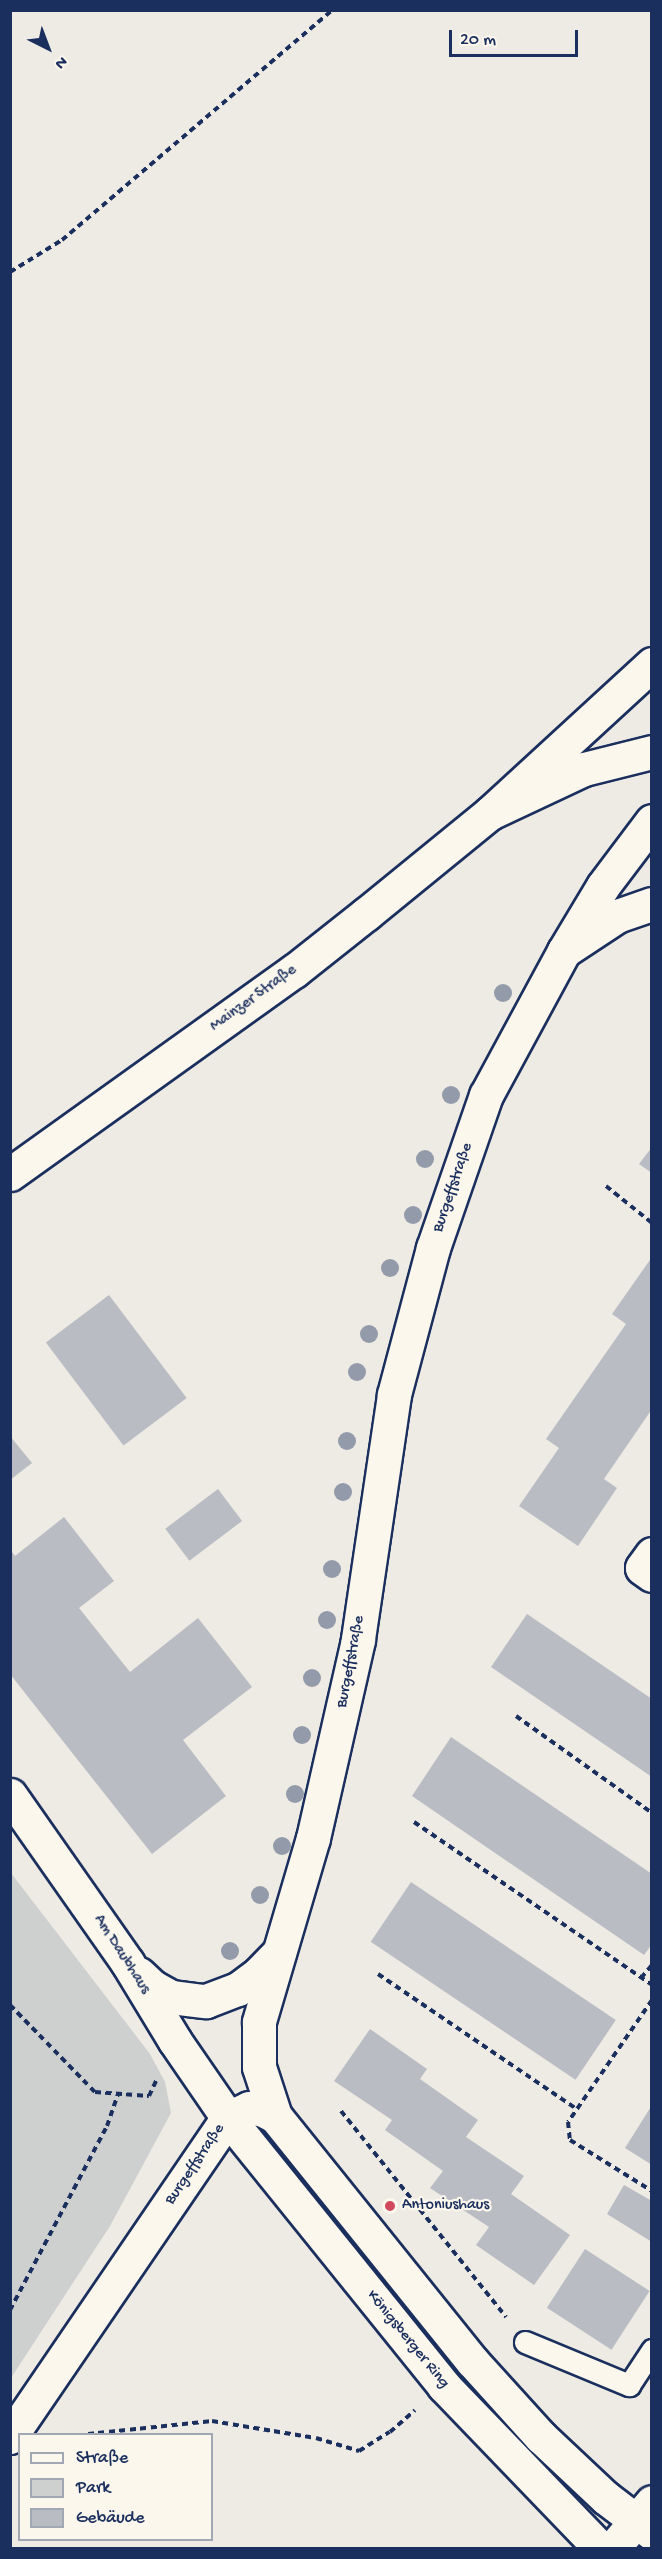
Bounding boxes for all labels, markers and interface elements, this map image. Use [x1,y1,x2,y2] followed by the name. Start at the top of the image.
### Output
[18,18,78,78] north arrow
[452,18,581,56] scale bar
[460,30,496,51] text: 20 m
[50,51,71,72] text: N
[207,961,301,1037] street label: Mainzer Straße
[430,1141,478,1235] street label: Burgeffstraße
[334,1614,370,1710] street label: Burgeffstraße
[88,1912,154,1998] street label: Am Daubhaus
[162,2121,230,2209] street label: Burgeffstraße
[402,2196,489,2216] place label: Antoniushaus
[383,2199,397,2213] marker: Antoniushaus
[361,2287,453,2393] street label: Königsberger Ring
[18,2433,213,2541] legend
[76,2448,128,2469] text: Straße
[76,2478,110,2499] text: Park
[76,2508,144,2529] text: Gebäude

